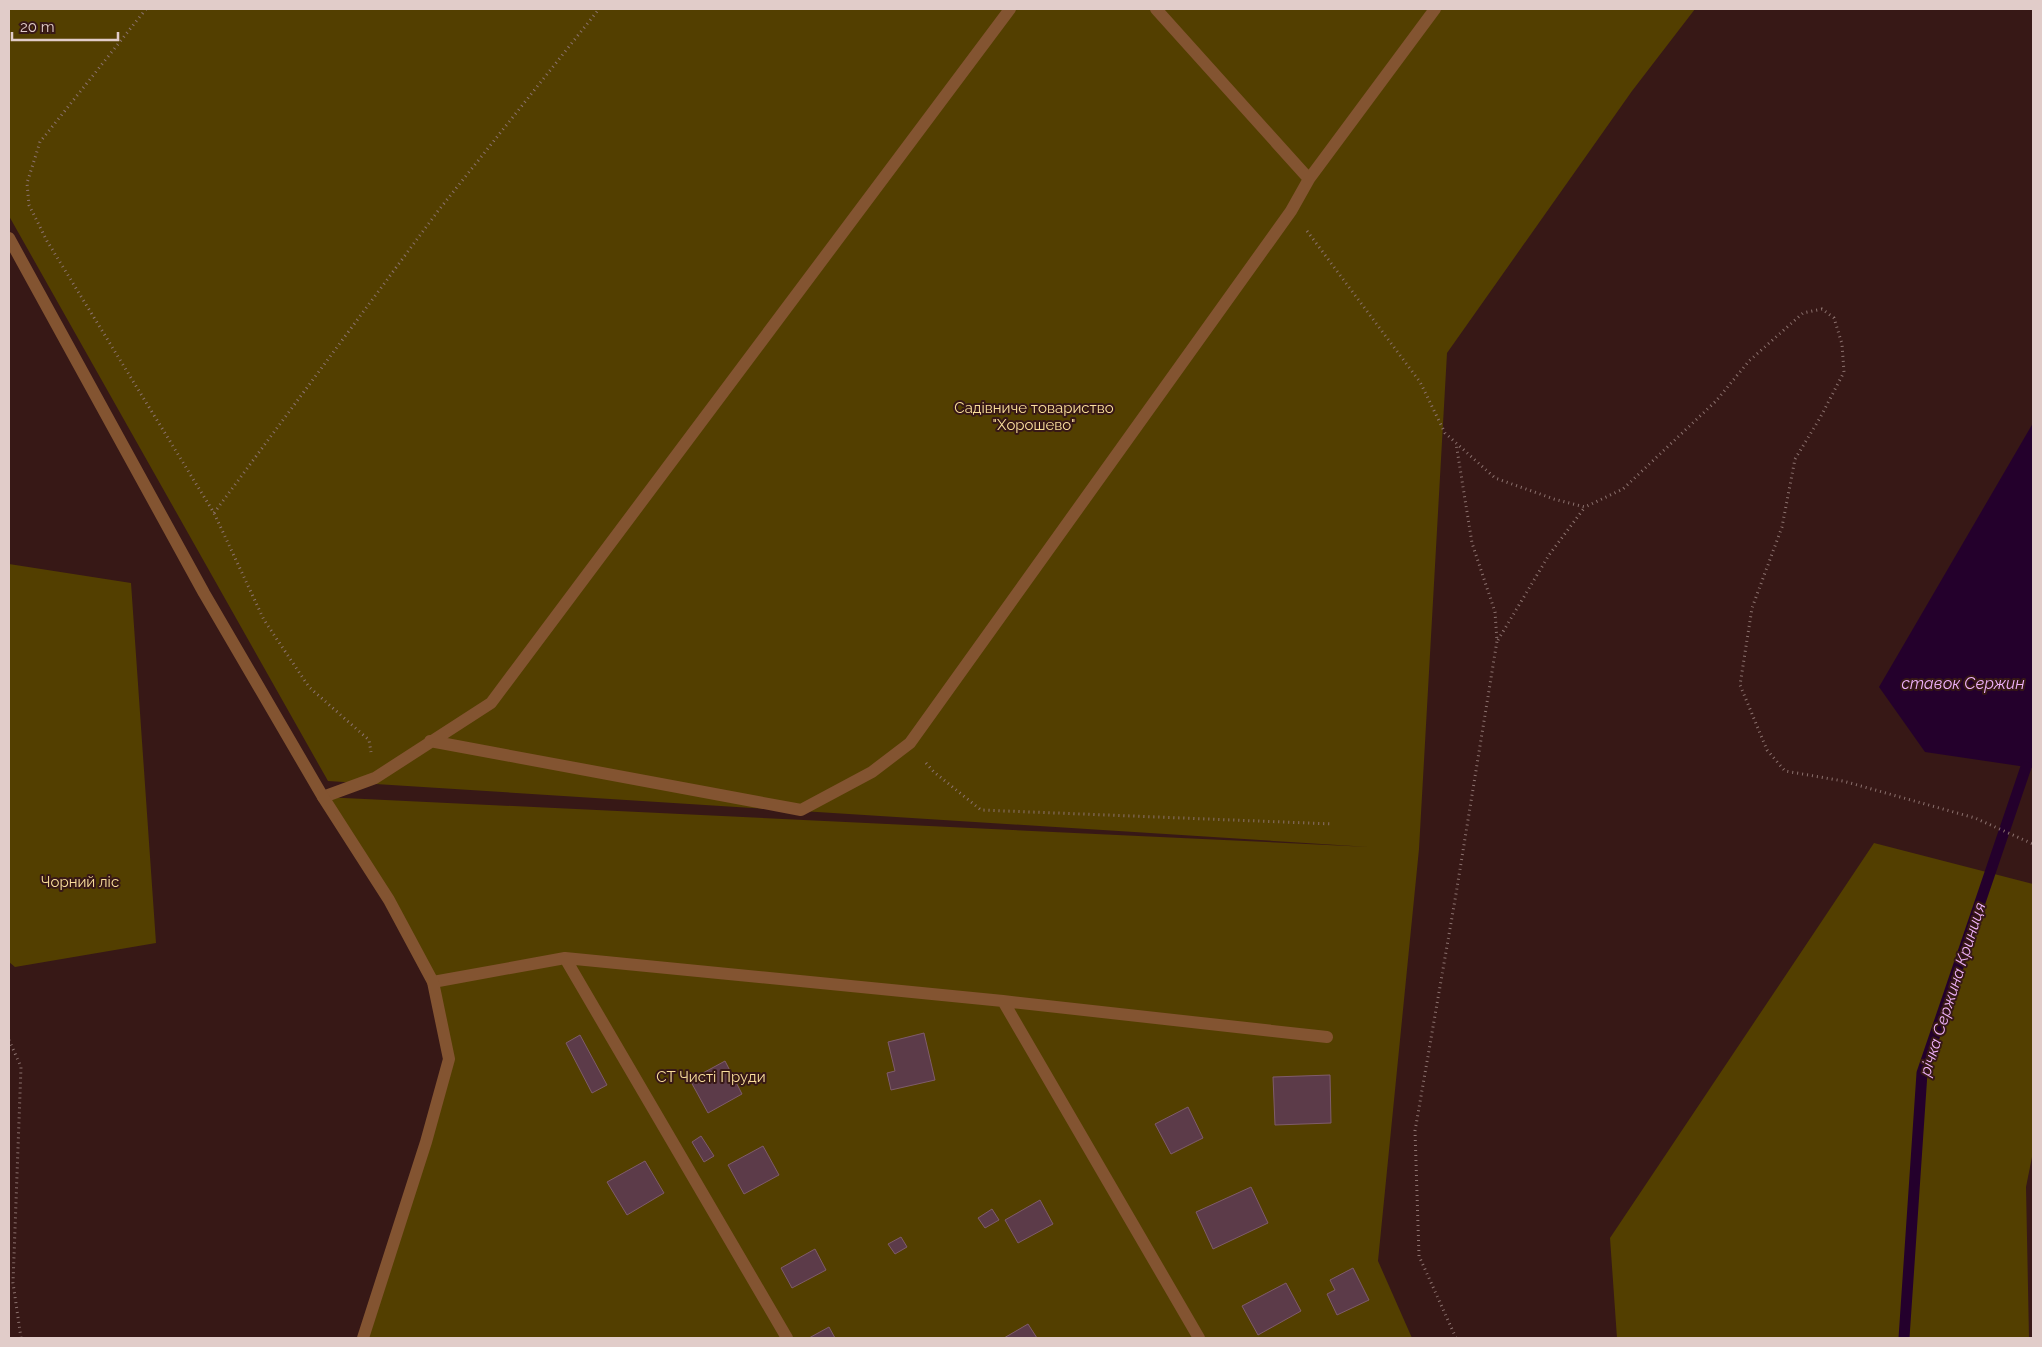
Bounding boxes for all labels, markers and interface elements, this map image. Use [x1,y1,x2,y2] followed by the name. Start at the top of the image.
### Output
[12,10,119,42] scale bar
[20,18,55,36] text: 20 m
[954,399,1114,434] park label: Садівниче товариство "Хорошево"
[1902,674,2024,693] water label: ставок Сержин
[41,873,119,891] park label: Чорний ліс
[1915,900,1990,1079] water label: річка Сержина Криниця
[656,1068,766,1086] park label: СТ Чисті Пруди

